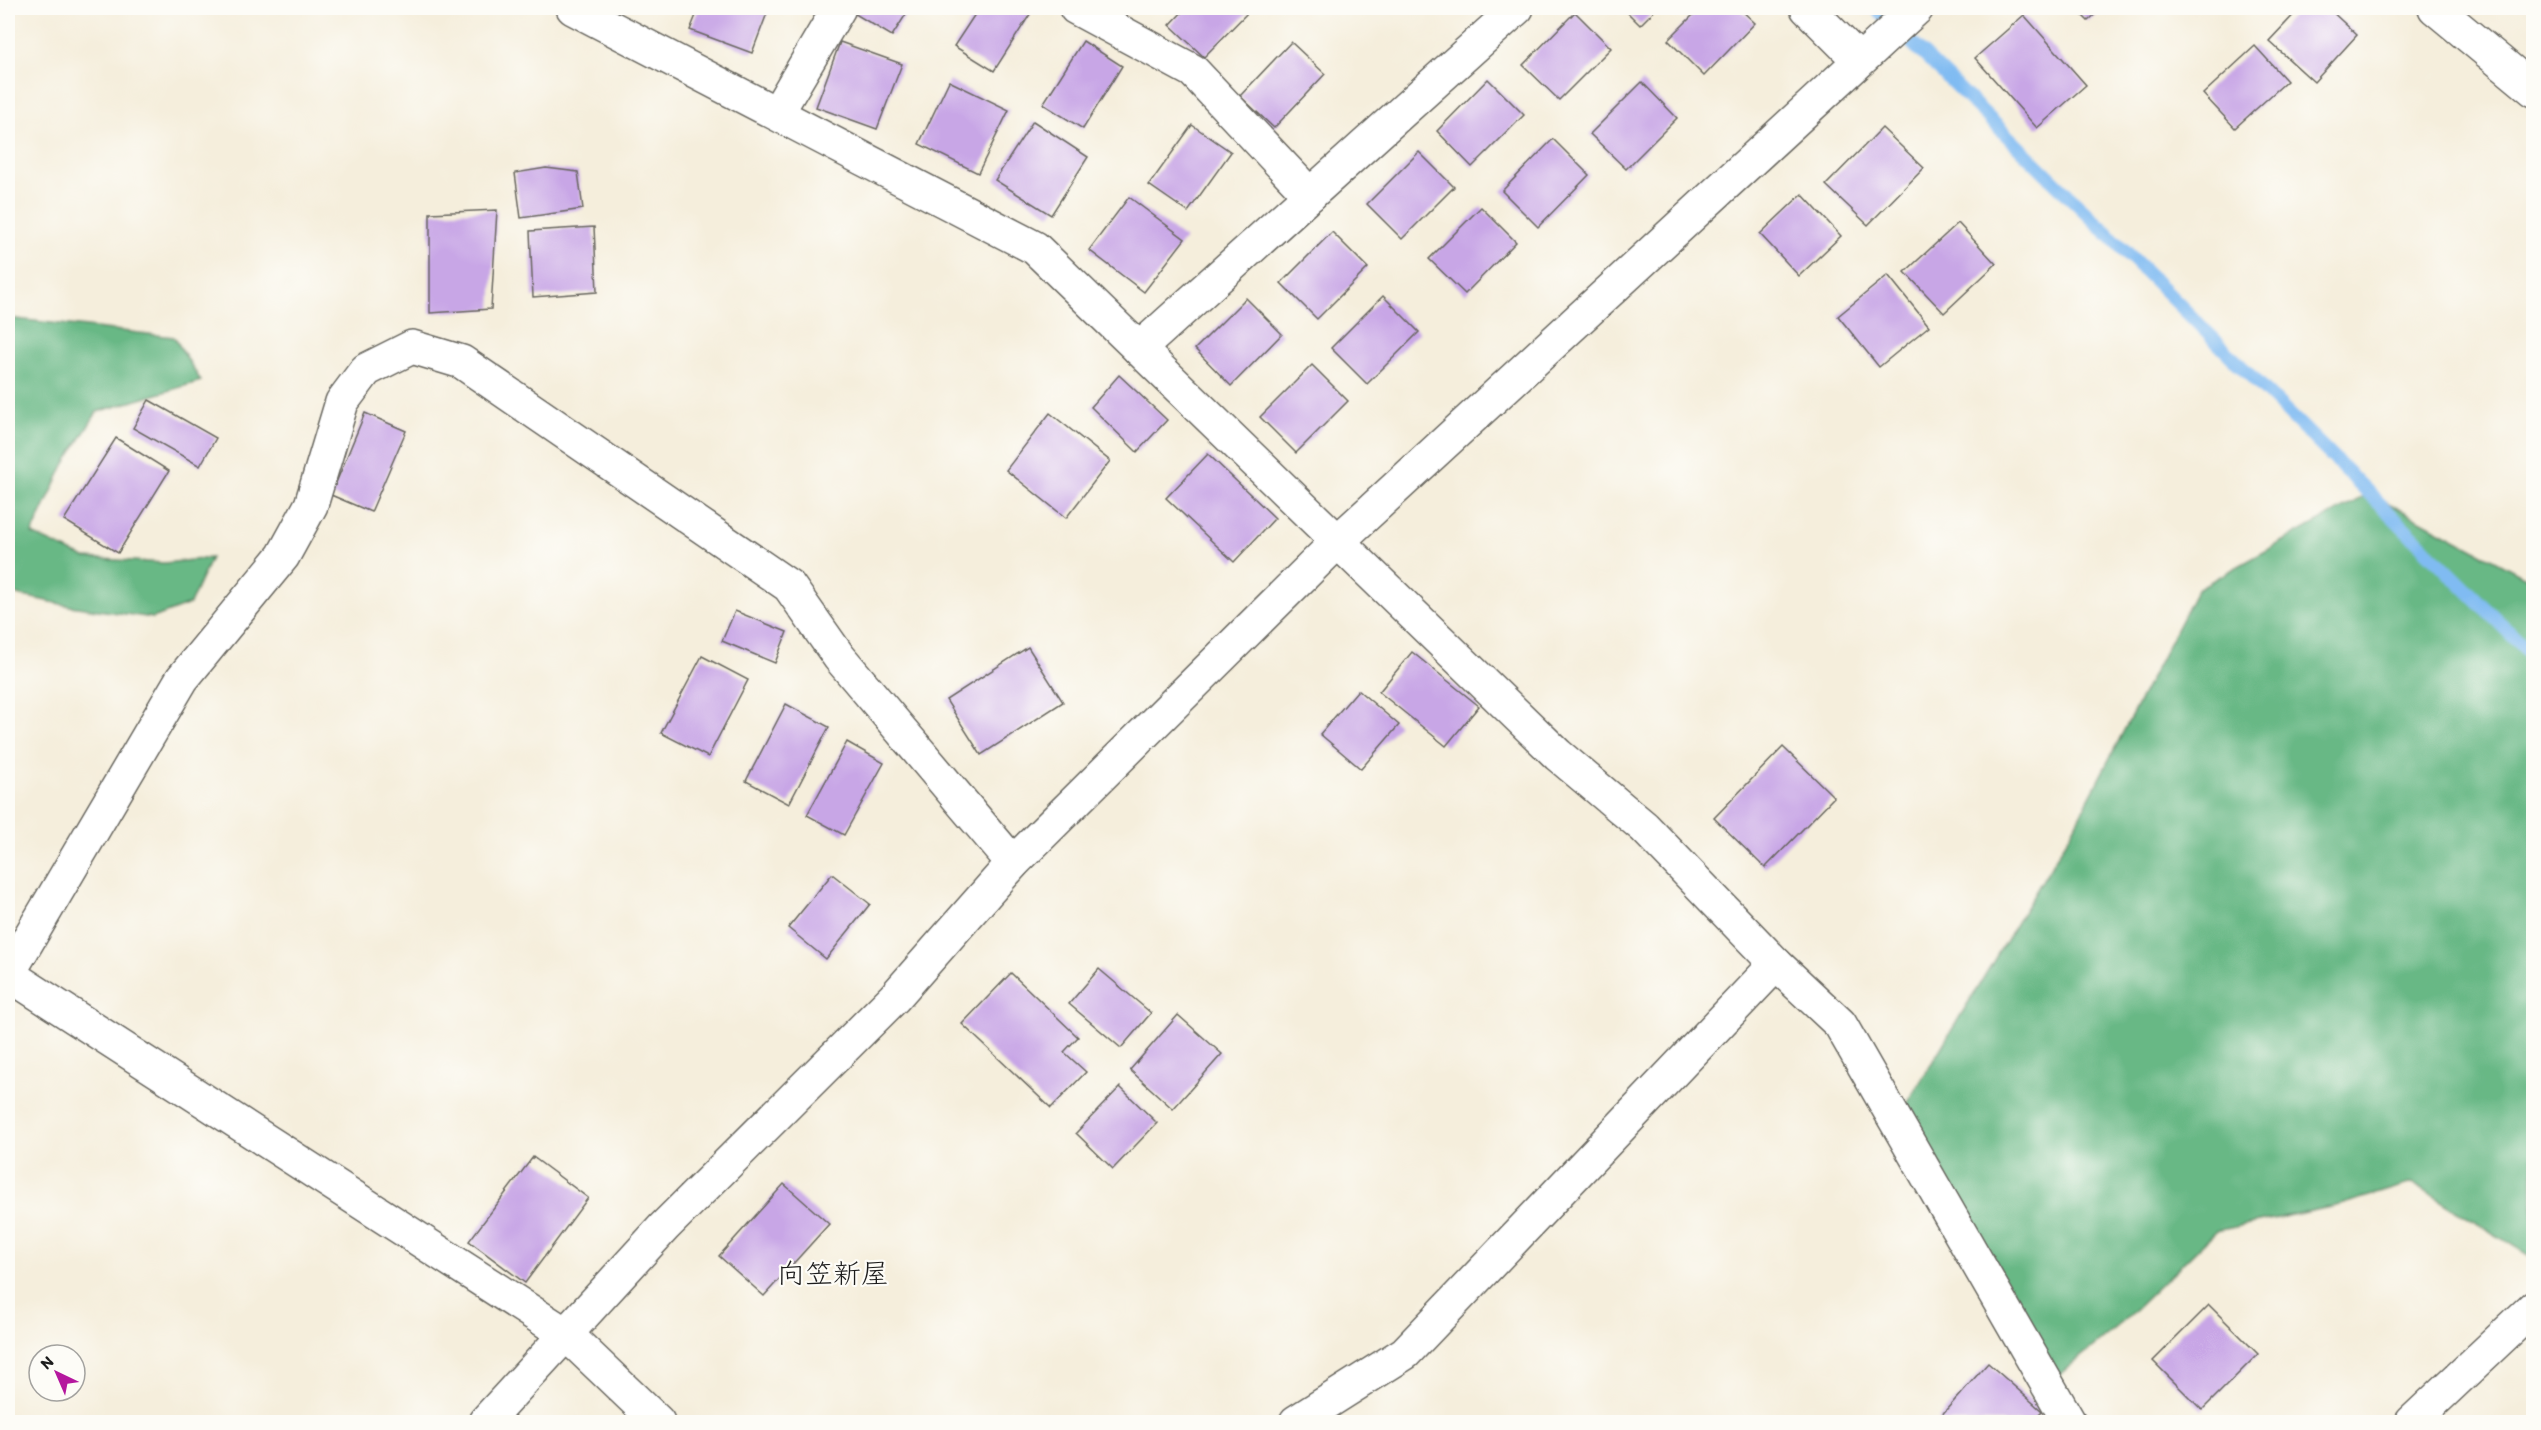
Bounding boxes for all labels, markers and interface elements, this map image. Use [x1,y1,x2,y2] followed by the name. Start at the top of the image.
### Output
[777,1256,889,1290] district label: 向笠新屋
[27,1343,87,1403] north arrow
[36,1352,57,1373] text: N

